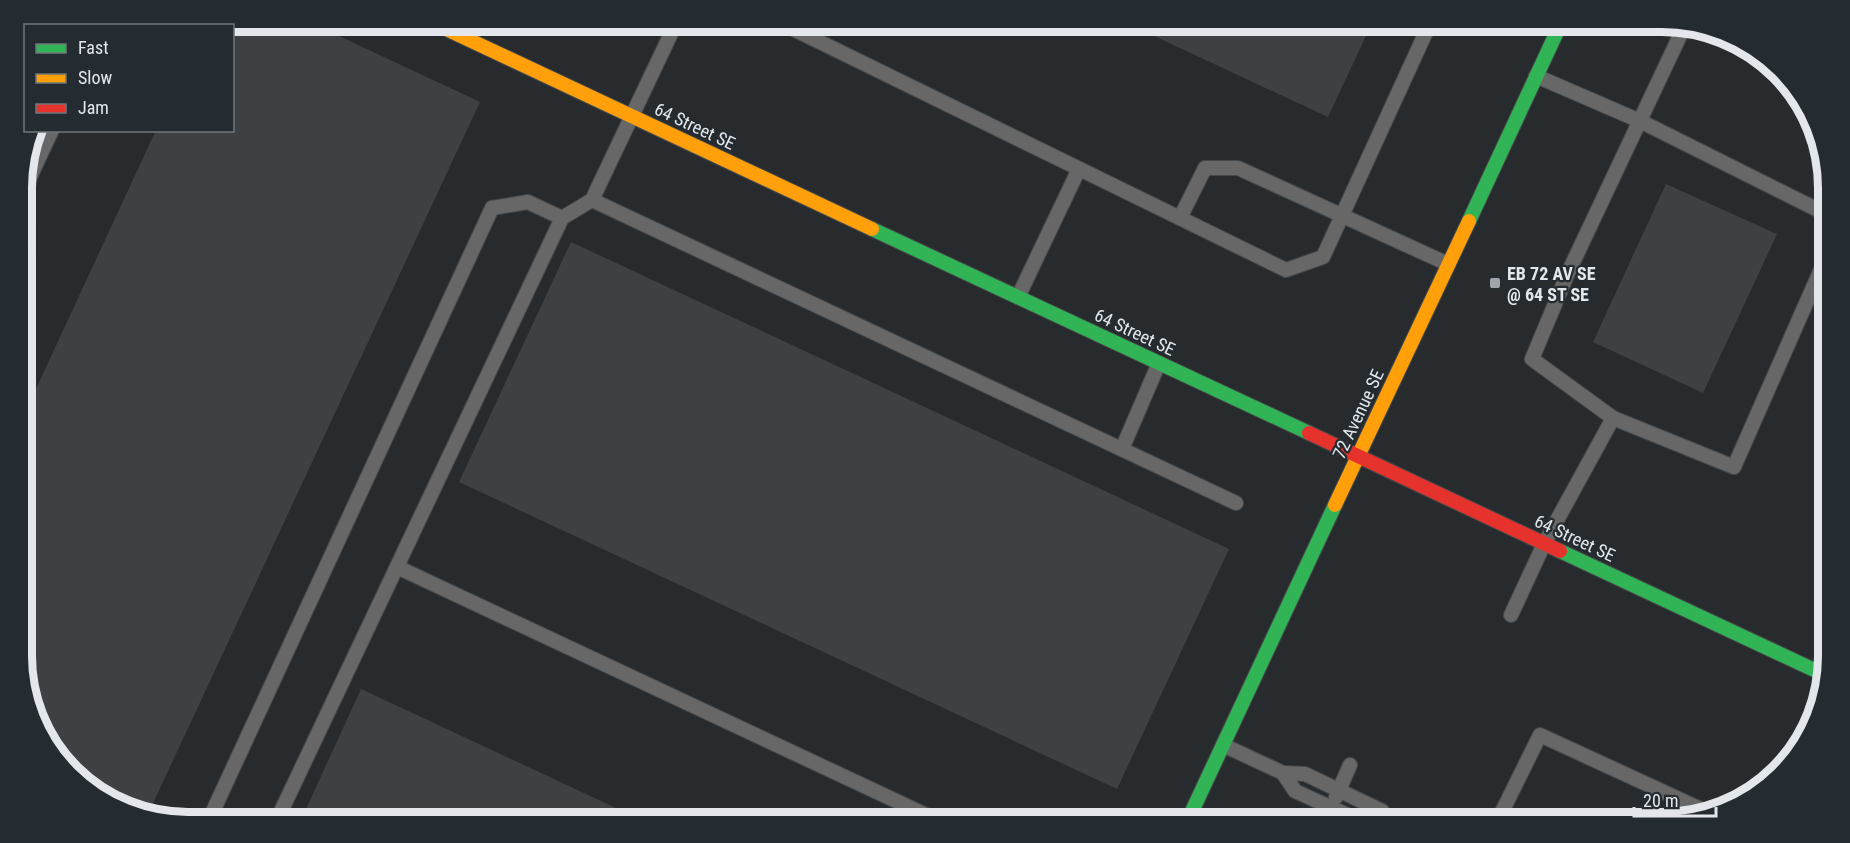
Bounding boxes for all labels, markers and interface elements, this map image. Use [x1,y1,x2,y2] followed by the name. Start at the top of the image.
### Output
[24,24,234,132] legend
[78,37,109,58] text: Fast
[78,67,113,88] text: Slow
[78,97,109,118] text: Jam
[651,98,739,154] street label: 64 Street SE
[1507,263,1596,305] place label: EB 72 AV SE @ 64 ST SE
[1488,276,1502,290] marker: EB 72 AV SE @ 64 ST SE
[1091,304,1179,360] street label: 64 Street SE
[1328,366,1388,462] street label: 72 Avenue SE
[1531,510,1619,566] street label: 64 Street SE
[1634,780,1716,818] scale bar
[1643,790,1678,811] text: 20 m

